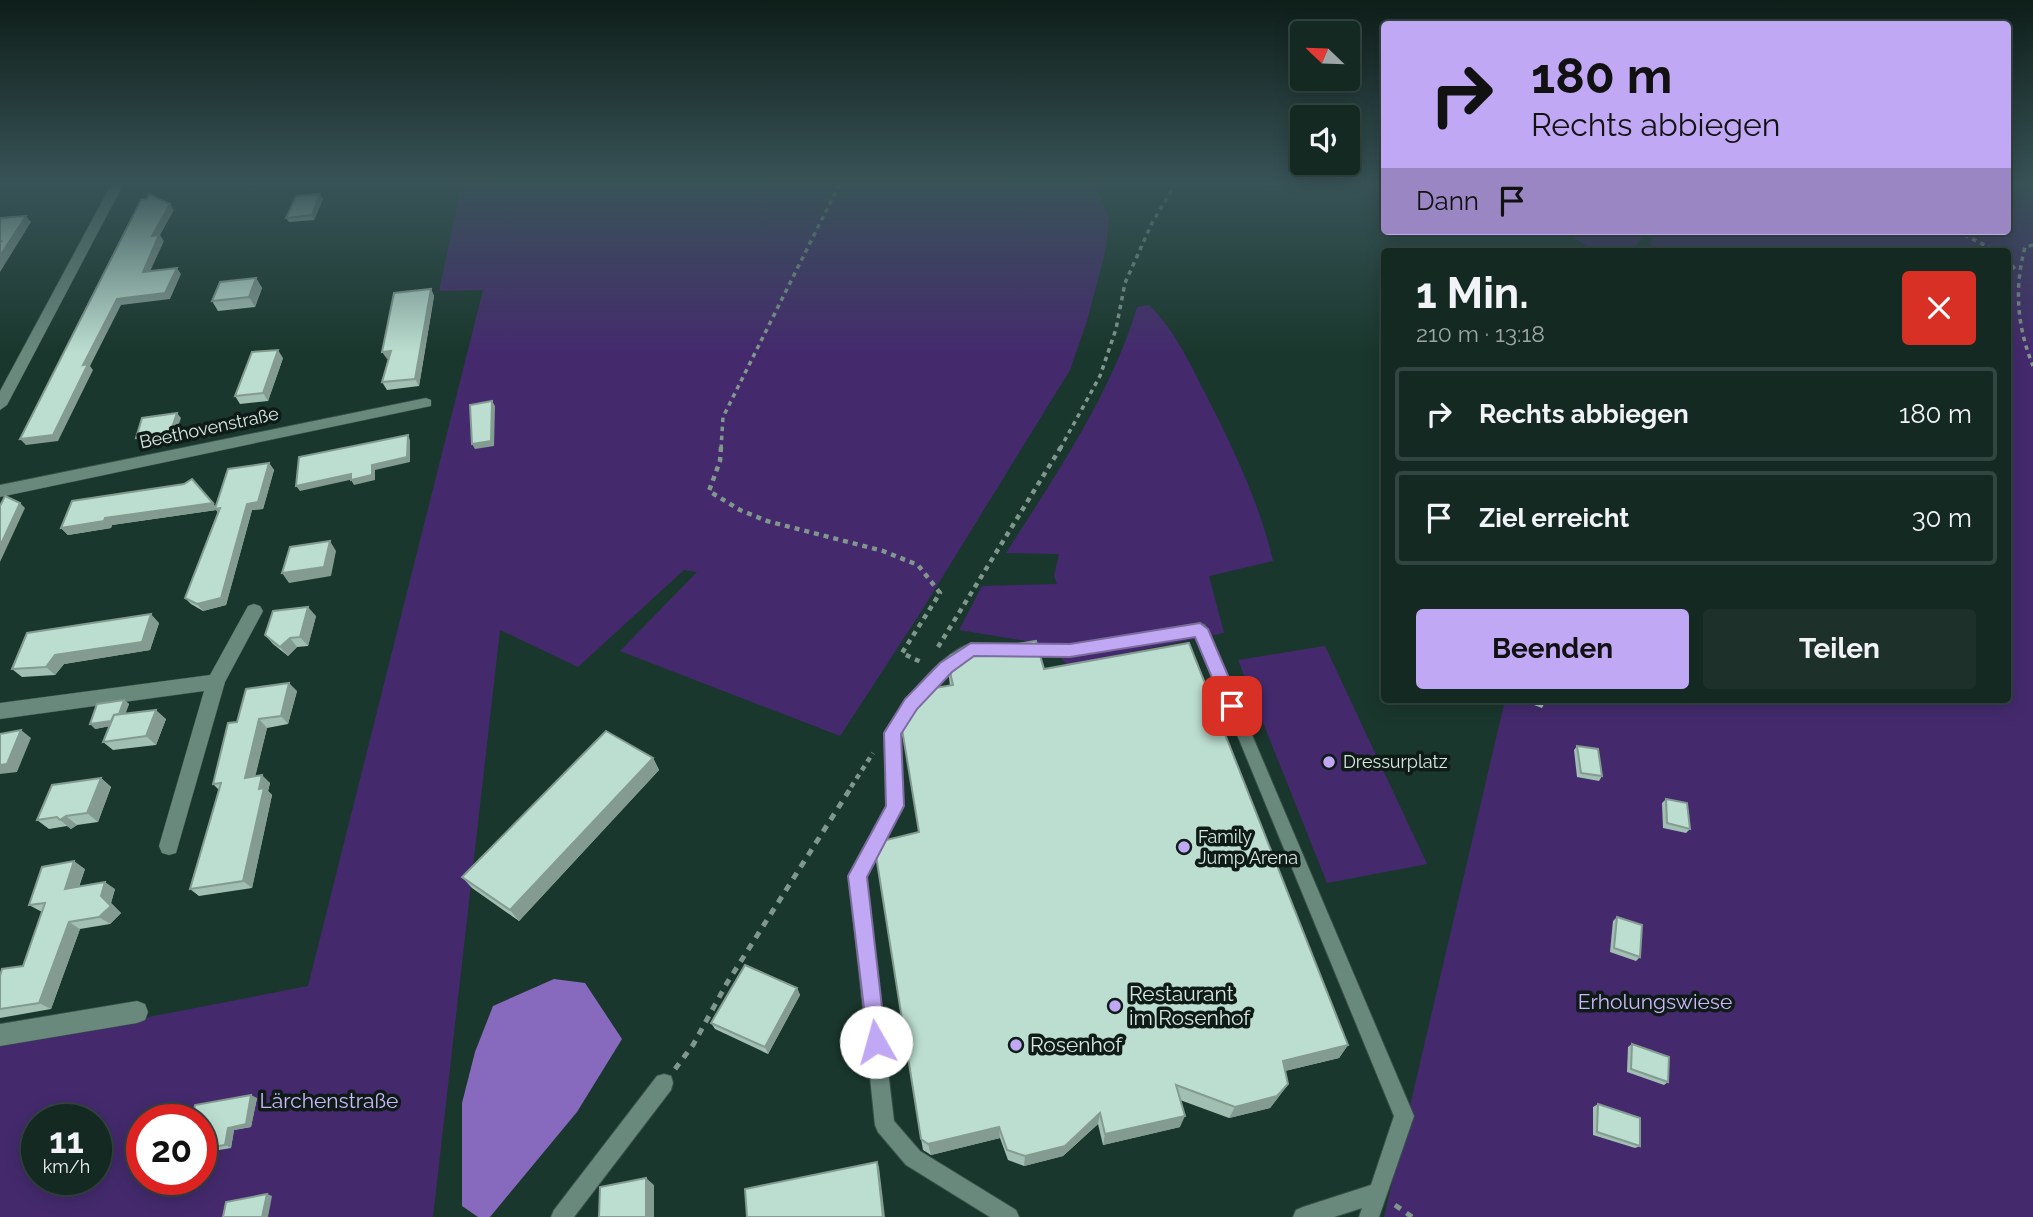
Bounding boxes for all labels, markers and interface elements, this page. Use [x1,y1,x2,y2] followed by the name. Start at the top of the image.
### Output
[1290,21,1360,91] north arrow
[1290,21,1360,175] map controls
[1531,47,1672,104] text: 180 m
[1416,49,1507,140] icon: right
[1290,105,1360,175] button: sound
[1531,106,1780,143] text: Rechts abbiegen
[1493,182,1531,220] icon: arrive
[1416,186,1479,216] text: Dann
[1416,269,1529,318] text: 1 Min.
[1902,271,1976,345] button: close
[1416,320,1545,347] text: 210 m · 13:18
[1420,395,1458,433] icon: right
[1479,399,1689,429] text: Rechts abbiegen
[1899,399,1972,429] text: 180 m
[137,402,281,452] street label: Beethovenstraße
[1420,499,1458,537] icon: arrive
[1479,503,1629,533] text: Ziel erreicht
[1912,503,1972,533] text: 30 m
[1416,609,1689,689] button: Beenden
[1703,609,1976,689] button: Teilen
[1202,676,1262,736] pin
[1213,687,1251,725] icon: arrive
[1343,751,1448,772] place label: Dressurplatz
[1321,754,1337,770] marker: Dressurplatz
[1198,826,1298,868] place label: Family Jump Arena
[1176,839,1192,855] marker: Family Jump Arena
[1129,981,1251,1030] place label: Restaurant im Rosenhof
[1578,989,1732,1014] park label: Erholungswiese
[1107,998,1123,1014] marker: Restaurant im Rosenhof
[839,1005,913,1079] position arrow
[1030,1032,1123,1057] place label: Rosenhof
[1008,1037,1024,1053] marker: Rosenhof
[260,1088,398,1113] park label: Lärchenstraße
[126,1104,217,1195] speed limit sign: 20
[49,1120,84,1161] text: 11
[43,1156,90,1177] text: km/h

